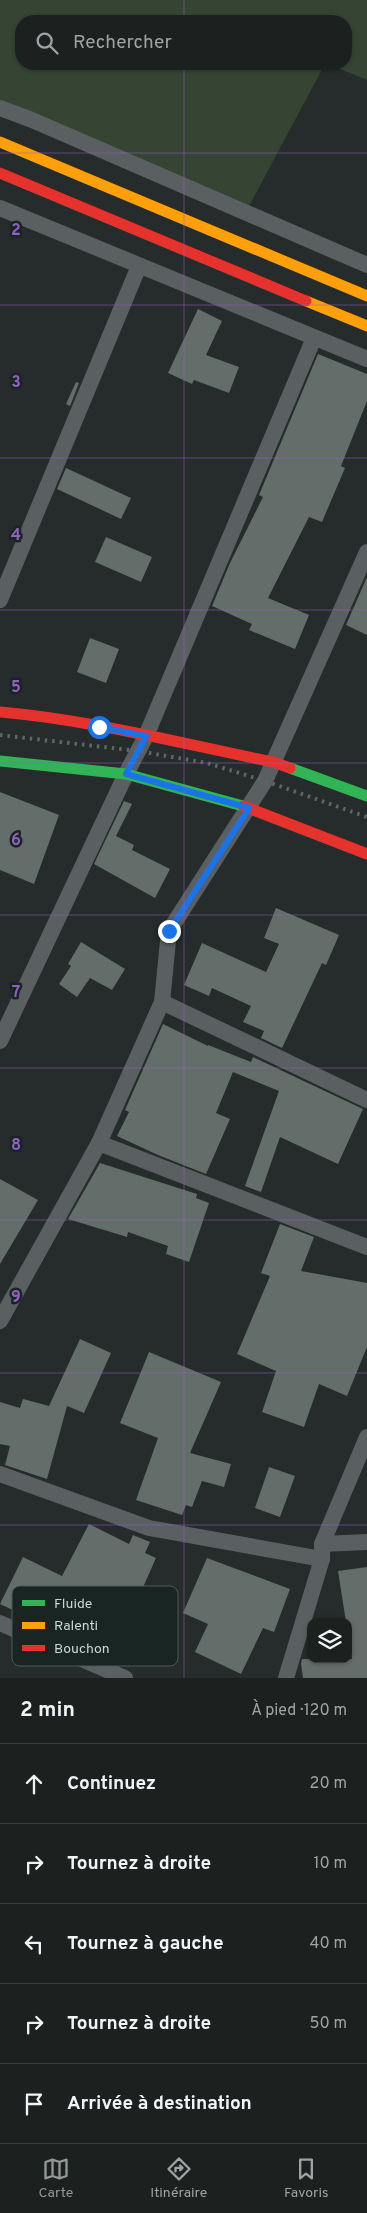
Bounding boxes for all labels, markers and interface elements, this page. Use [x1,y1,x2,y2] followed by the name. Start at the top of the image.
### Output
[15,15,352,70] search box
[33,29,61,57] icon: search
[73,31,172,55] text: Rechercher
[11,221,21,241] text: 2
[11,373,21,393] text: 3
[11,526,21,546] text: 4
[11,678,21,698] text: 5
[88,716,111,739] route start
[11,831,21,851] text: 6
[158,920,181,943] route end
[12,983,20,1003] text: 7
[11,1136,21,1156] text: 8
[11,1288,21,1308] text: 9
[12,1586,178,1666] legend
[54,1596,92,1613] text: Fluide
[54,1618,98,1635] text: Ralenti
[307,1618,352,1663] map controls
[307,1618,352,1663] button: layers
[54,1641,110,1658] text: Bouchon
[20,1697,75,1724] text: 2 min
[251,1701,347,1721] text: À pied · 120 m
[20,1770,48,1798] icon: ahead
[67,1772,156,1796] text: Continuez
[310,1774,347,1794] text: 20 m
[20,1850,48,1878] icon: right
[67,1852,211,1876] text: Tournez à droite
[313,1854,347,1874] text: 10 m
[20,1930,48,1958] icon: left
[67,1932,224,1956] text: Tournez à gauche
[309,1934,347,1954] text: 40 m
[20,2010,48,2038] icon: right
[67,2012,211,2036] text: Tournez à droite
[310,2014,347,2034] text: 50 m
[20,2090,48,2118] icon: arrive
[67,2092,252,2116] text: Arrivée à destination
[38,2155,73,2202] tab: Carte
[150,2155,207,2202] tab: Itinéraire
[284,2155,329,2202] tab: Favoris

